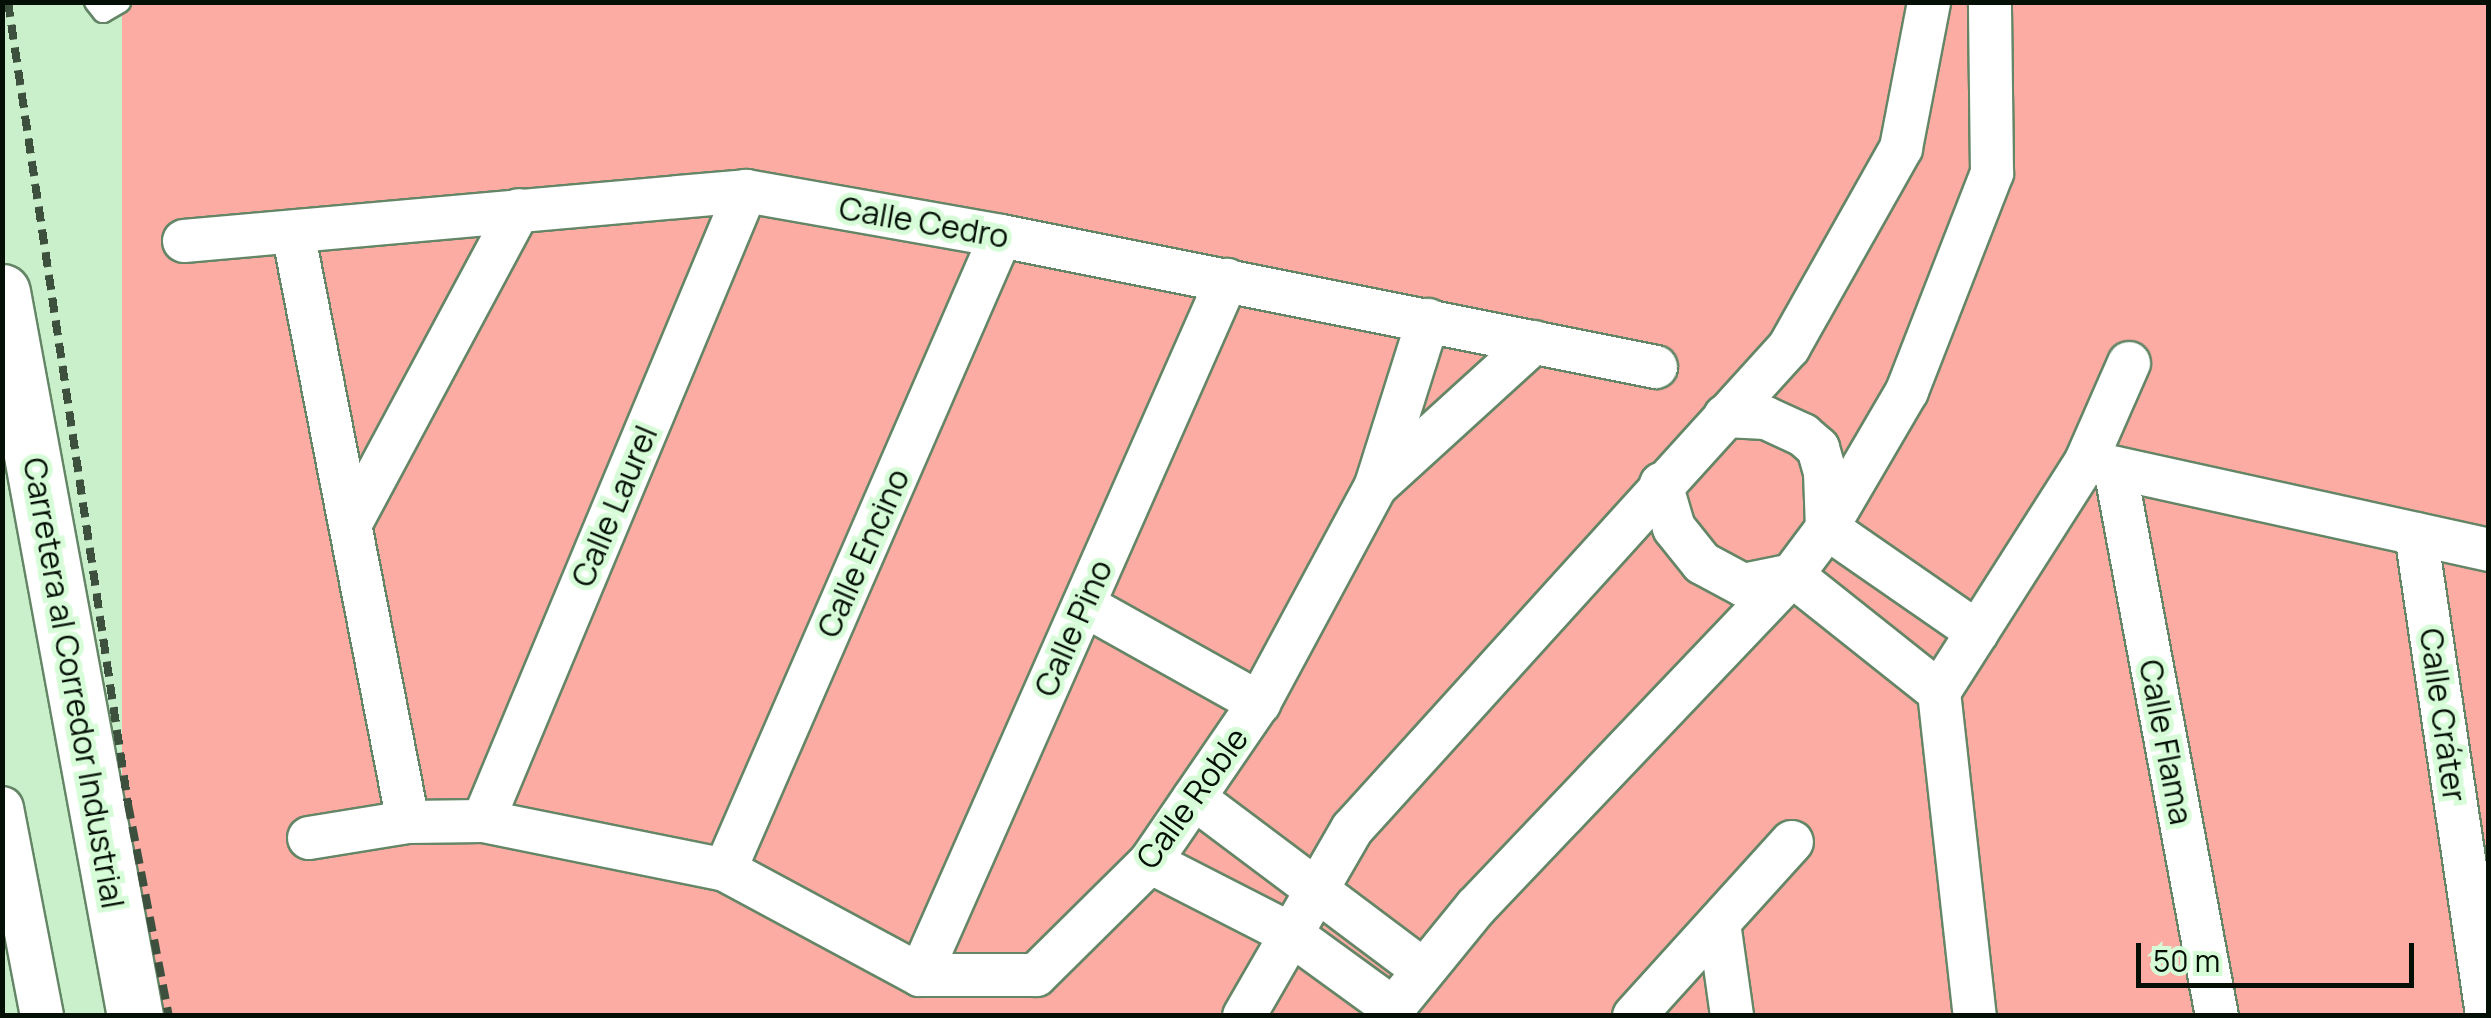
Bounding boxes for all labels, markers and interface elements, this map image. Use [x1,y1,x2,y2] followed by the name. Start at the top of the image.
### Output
[836,188,1012,256] street label: Calle Cedro
[563,420,665,592] street label: Calle Laurel
[15,455,133,911] street label: Carretera al Corredor Industrial
[809,463,917,643] street label: Calle Encino
[1026,554,1120,702] street label: Calle Pino
[2412,626,2474,804] street label: Calle Cráter
[2131,656,2201,828] street label: Calle Flama
[1128,720,1256,876] street label: Calle Roble
[2141,923,2418,985] scale bar
[2153,940,2220,981] text: 50 m

